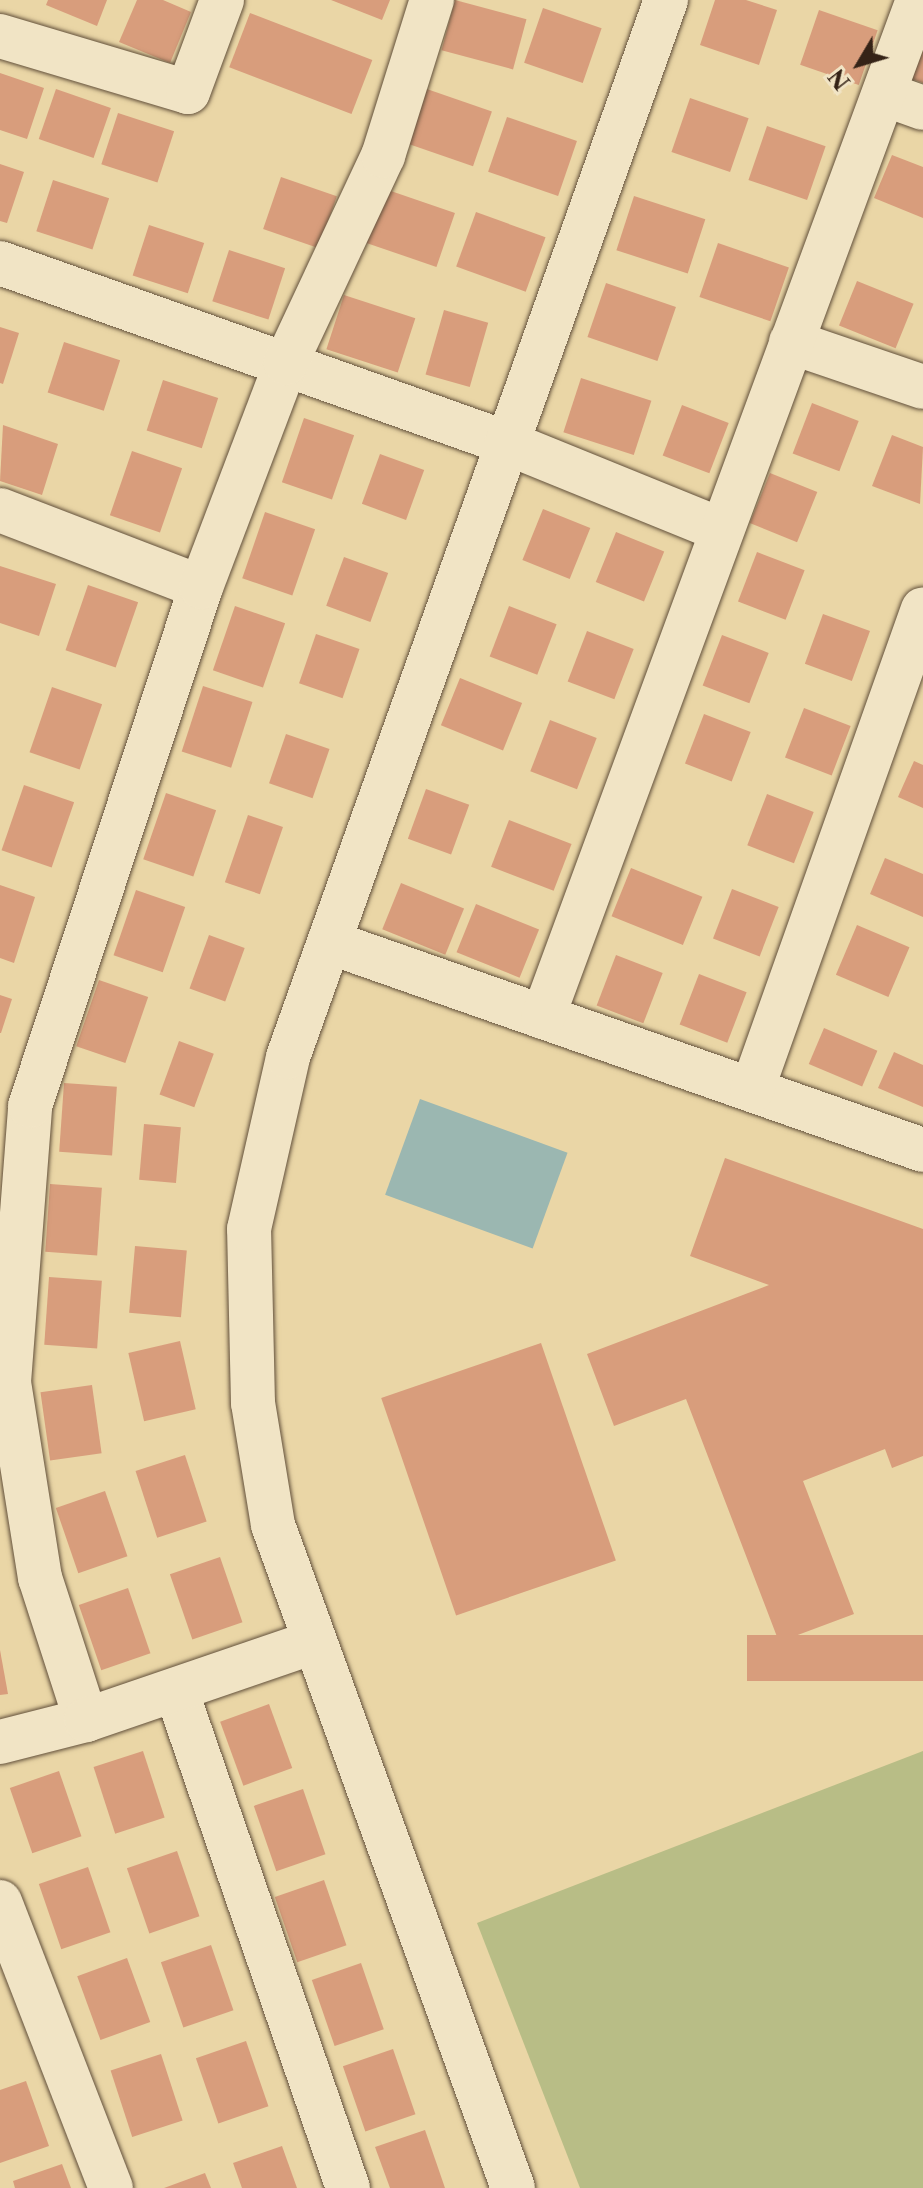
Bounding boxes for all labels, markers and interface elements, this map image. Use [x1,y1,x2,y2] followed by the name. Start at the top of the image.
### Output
[819,24,899,104] north arrow
[823,63,856,95] text: N

